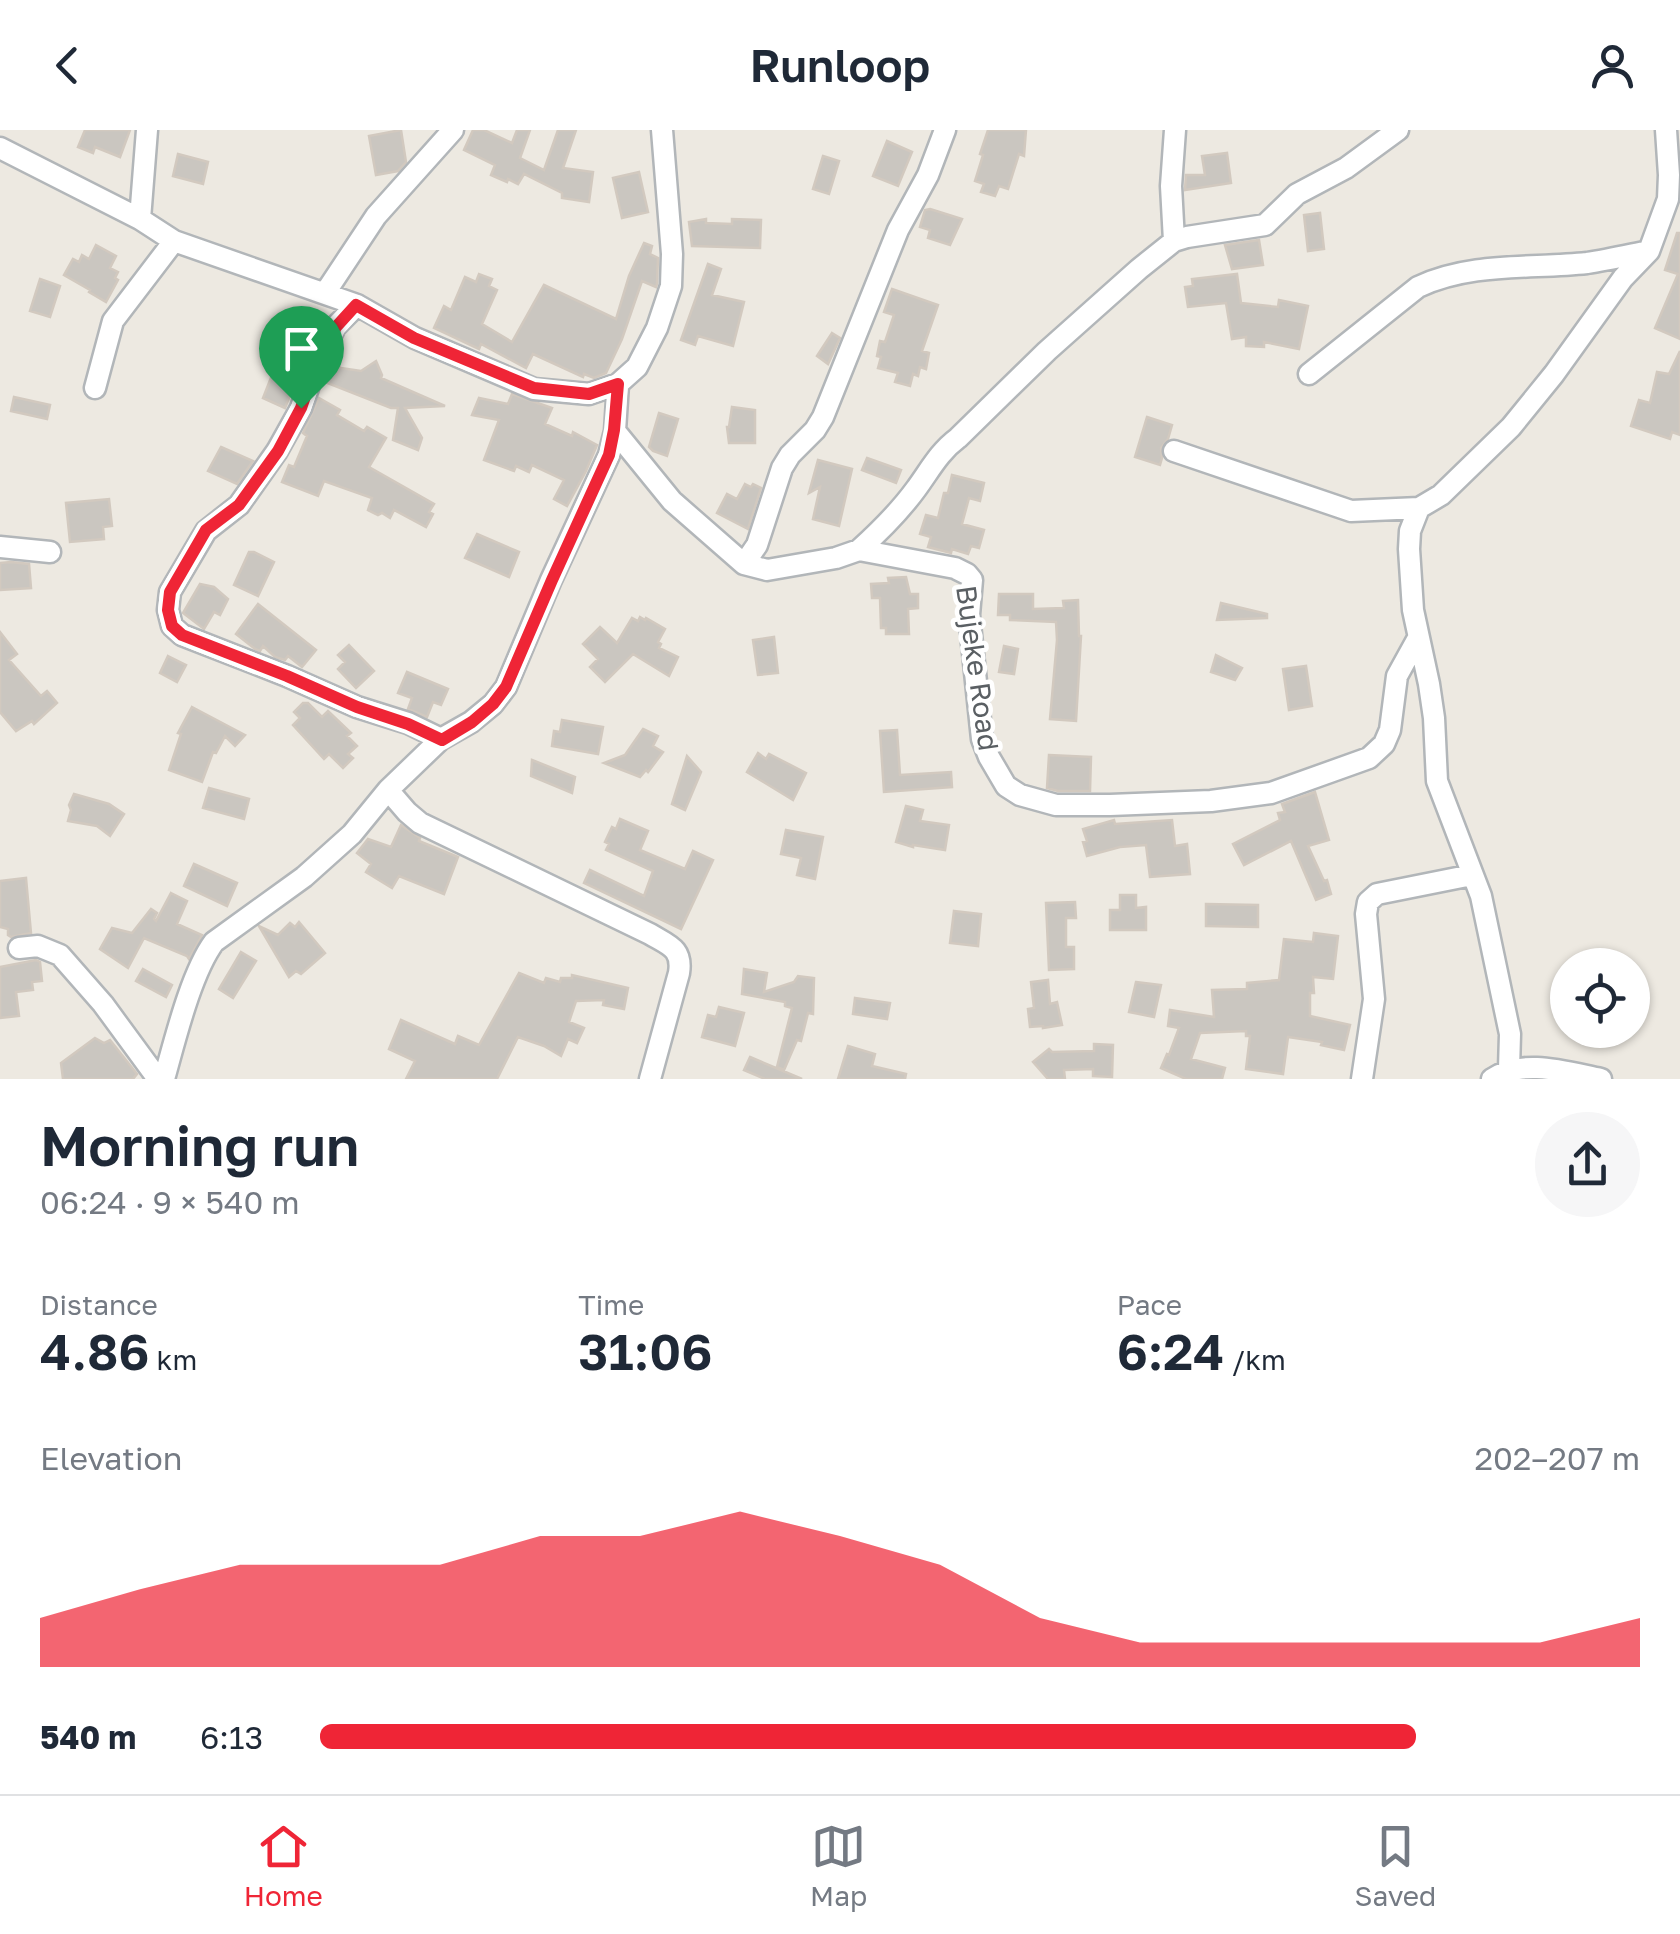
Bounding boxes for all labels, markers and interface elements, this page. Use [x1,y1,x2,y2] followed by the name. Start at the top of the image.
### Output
[40,38,95,93] icon: back
[750,38,930,92] text: Runloop
[1585,38,1640,93] icon: person
[259,306,344,409] pin
[274,321,329,376] icon: arrive
[950,583,1006,753] street label: Bujeke Road
[1550,948,1650,1048] map controls
[1550,948,1650,1048] button: locate
[40,1112,359,1178] text: Morning run
[1535,1112,1640,1217] button: share
[40,1183,300,1221] text: 06:24 · 9 × 540 m
[40,1288,158,1321] text: Distance
[578,1288,644,1321] text: Time
[1117,1288,1182,1321] text: Pace
[40,1321,150,1381] text: 4.86
[578,1321,712,1381] text: 31:06
[1117,1321,1225,1381] text: 6:24
[150,1343,197,1376] text: km
[1225,1343,1286,1376] text: /km
[40,1439,182,1477] text: Elevation
[1474,1439,1640,1477] text: 202–207 m
[40,1718,136,1756] text: 540 m
[200,1718,263,1756] text: 6:13
[244,1819,323,1912] tab: Home
[810,1819,867,1912] tab: Map
[1355,1819,1436,1912] tab: Saved

